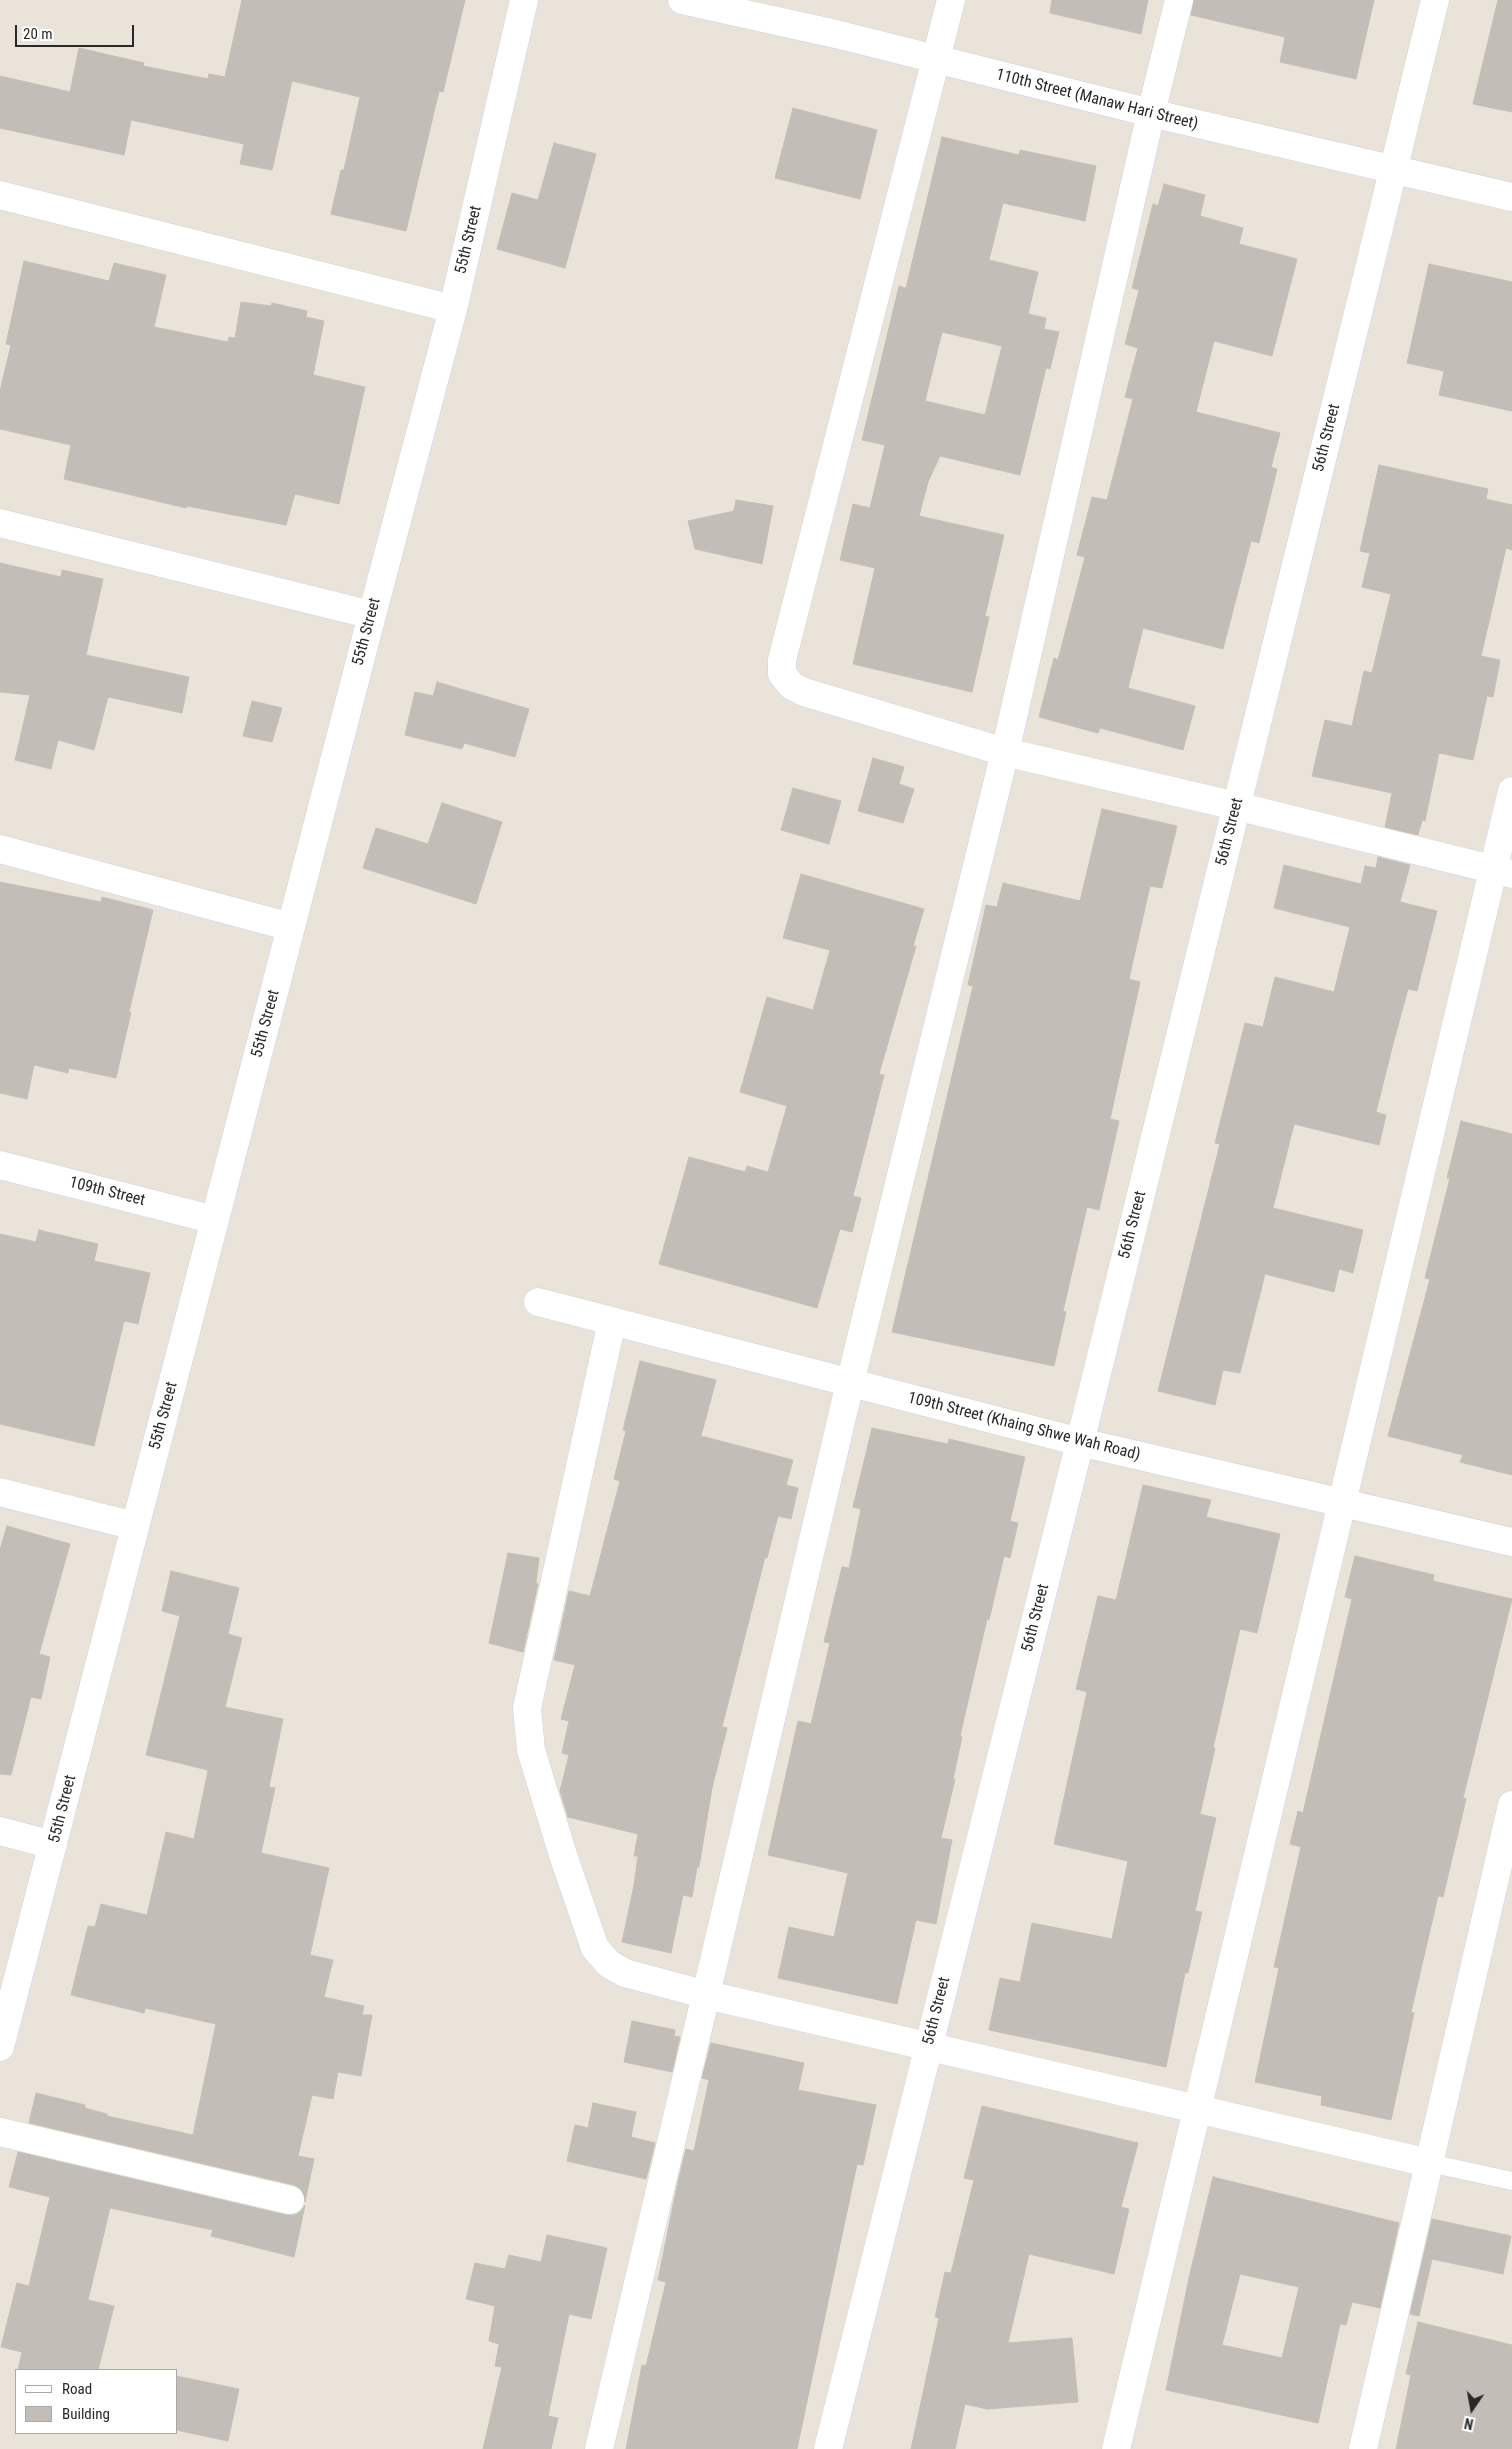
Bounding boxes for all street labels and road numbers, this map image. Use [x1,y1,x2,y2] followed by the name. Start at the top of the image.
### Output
[994,66,1200,134] street label: 110th Street (Manaw Hari Street)
[452,204,486,276] street label: 55th Street
[1309,402,1345,474] street label: 56th Street
[349,596,385,668] street label: 55th Street
[1212,796,1248,868] street label: 56th Street
[248,988,284,1060] street label: 55th Street
[67,1173,147,1211] street label: 109th Street
[1115,1189,1151,1261] street label: 56th Street
[146,1380,182,1452] street label: 55th Street
[906,1389,1142,1465] street label: 109th Street (Khaing Shwe Wah Road)
[1018,1582,1054,1654] street label: 56th Street
[45,1773,81,1845] street label: 55th Street
[919,1975,955,2047] street label: 56th Street

